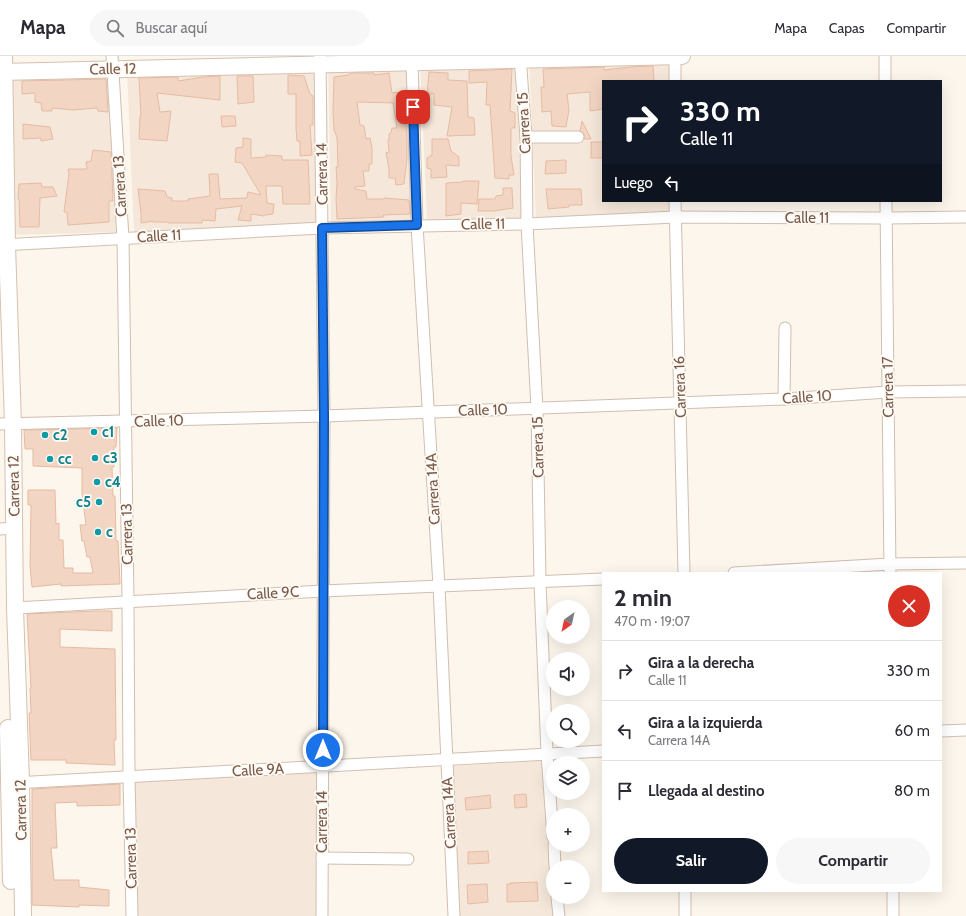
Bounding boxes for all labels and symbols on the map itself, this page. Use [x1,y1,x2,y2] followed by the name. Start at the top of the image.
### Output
[89,60,137,78] street label: Calle 12
[396,90,430,124] pin
[513,92,535,154] street label: Carrera 15
[312,142,332,205] street label: Carrera 14
[109,155,131,217] street label: Carrera 13
[785,209,829,227] street label: Calle 11
[461,215,505,233] street label: Calle 11
[136,226,182,246] street label: Calle 11
[670,356,690,418] street label: Carrera 16
[878,356,898,418] street label: Carrera 17
[781,386,833,408] street label: Calle 10
[458,400,508,420] street label: Calle 10
[134,411,184,431] street label: Calle 10
[528,416,548,478] street label: Carrera 15
[102,423,114,441] place label: c1
[53,426,68,444] place label: c2
[89,427,99,437] marker: c1
[40,430,50,440] marker: c2
[103,449,118,467] place label: c3
[58,450,72,468] place label: cc
[422,452,444,525] street label: Carrera 14A
[90,453,100,463] marker: c3
[45,454,55,464] marker: cc
[4,455,24,517] street label: Carrera 12
[105,473,121,491] place label: c4
[92,477,102,487] marker: c4
[76,493,91,511] place label: c5
[94,497,104,507] marker: c5
[117,503,137,565] street label: Carrera 13
[106,523,113,541] place label: c
[93,527,103,537] marker: c
[246,583,300,603] street label: Calle 9C
[546,600,590,644] north arrow
[302,729,344,771] position arrow
[232,760,285,780] street label: Calle 9A
[438,776,460,849] street label: Carrera 14A
[11,779,31,841] street label: Carrera 12
[313,791,331,853] street label: Carrera 14
[121,827,141,889] street label: Carrera 13

